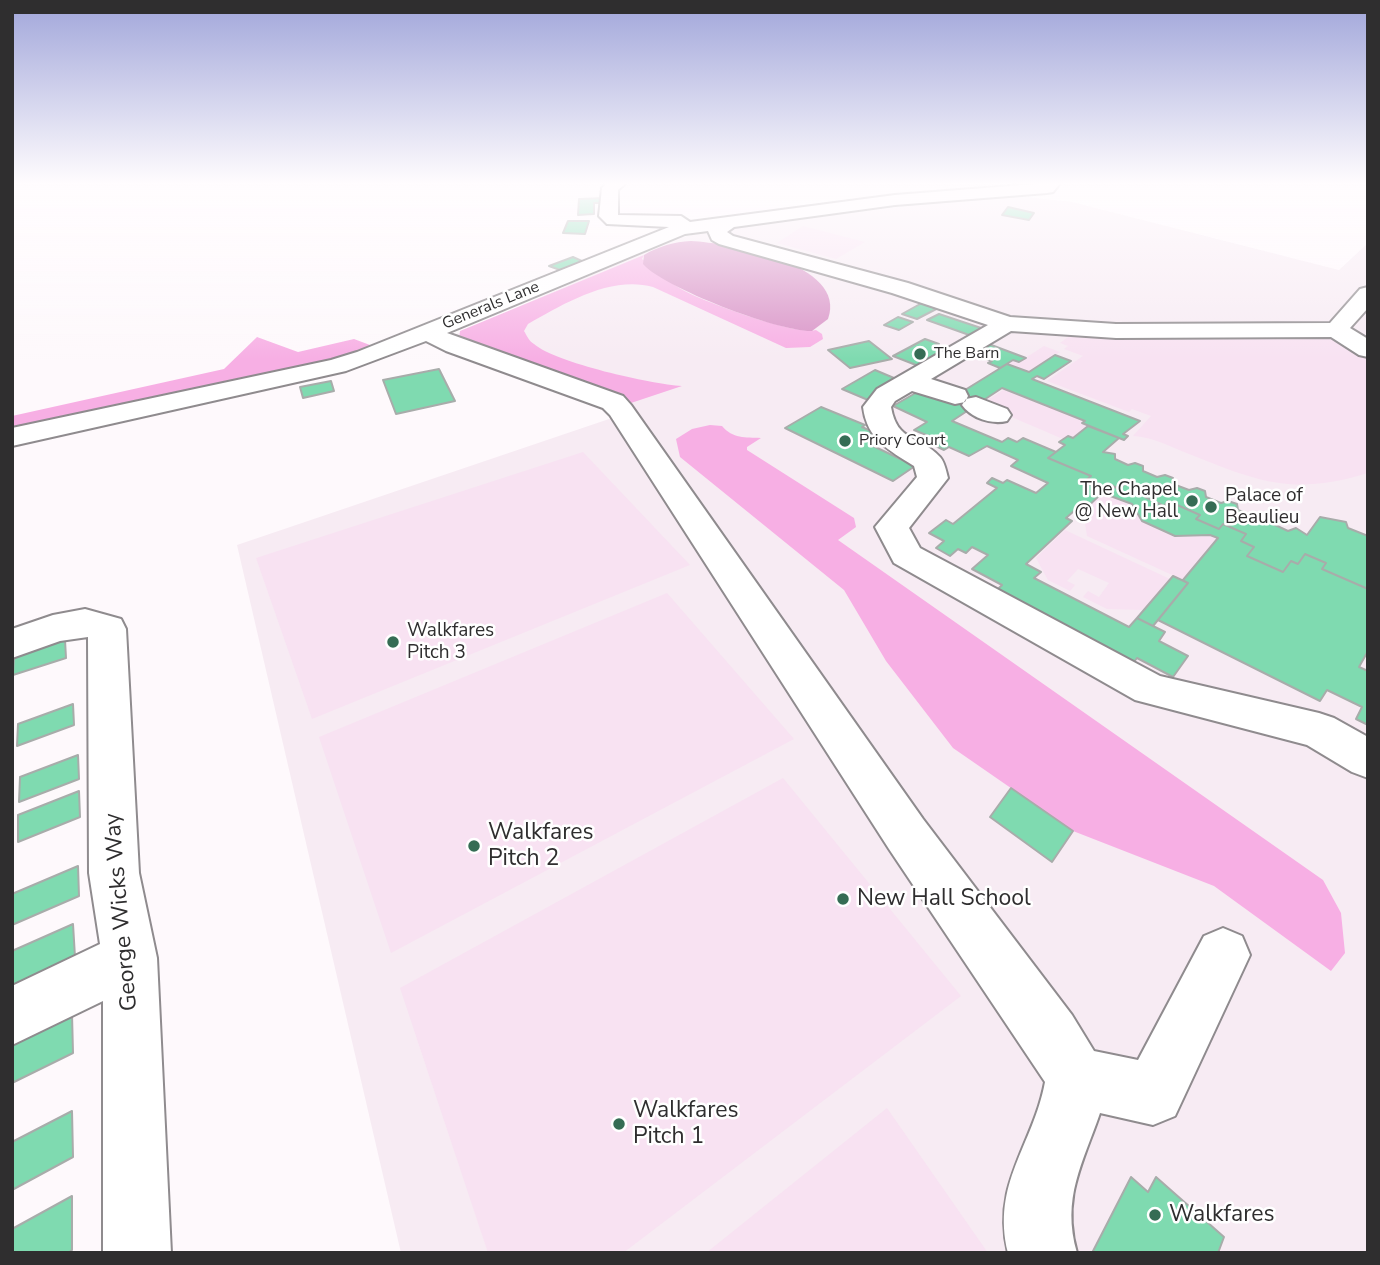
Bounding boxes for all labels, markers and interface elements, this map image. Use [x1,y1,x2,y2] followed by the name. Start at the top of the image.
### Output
[440,278,542,334] street label: Generals Lane
[934,344,999,364] place label: The Barn
[912,346,928,362] marker: The Barn
[859,431,946,451] place label: Priory Court
[837,433,853,449] marker: Priory Court
[1074,479,1178,523] place label: The Chapel @ New Hall
[1225,485,1303,529] place label: Palace of Beaulieu
[1184,493,1200,509] marker: The Chapel @ New Hall
[1203,499,1219,515] marker: Palace of Beaulieu
[407,620,494,664] place label: Walkfares Pitch 3
[385,634,401,650] marker: Walkfares Pitch 3
[100,812,144,1012] street label: George Wicks Way
[488,819,594,873] place label: Walkfares Pitch 2
[466,838,482,854] marker: Walkfares Pitch 2
[857,885,1031,913] place label: New Hall School
[835,891,851,907] marker: New Hall School
[633,1097,739,1151] place label: Walkfares Pitch 1
[611,1116,627,1132] marker: Walkfares Pitch 1
[1169,1201,1275,1229] place label: Walkfares
[1147,1207,1163,1223] marker: Walkfares

